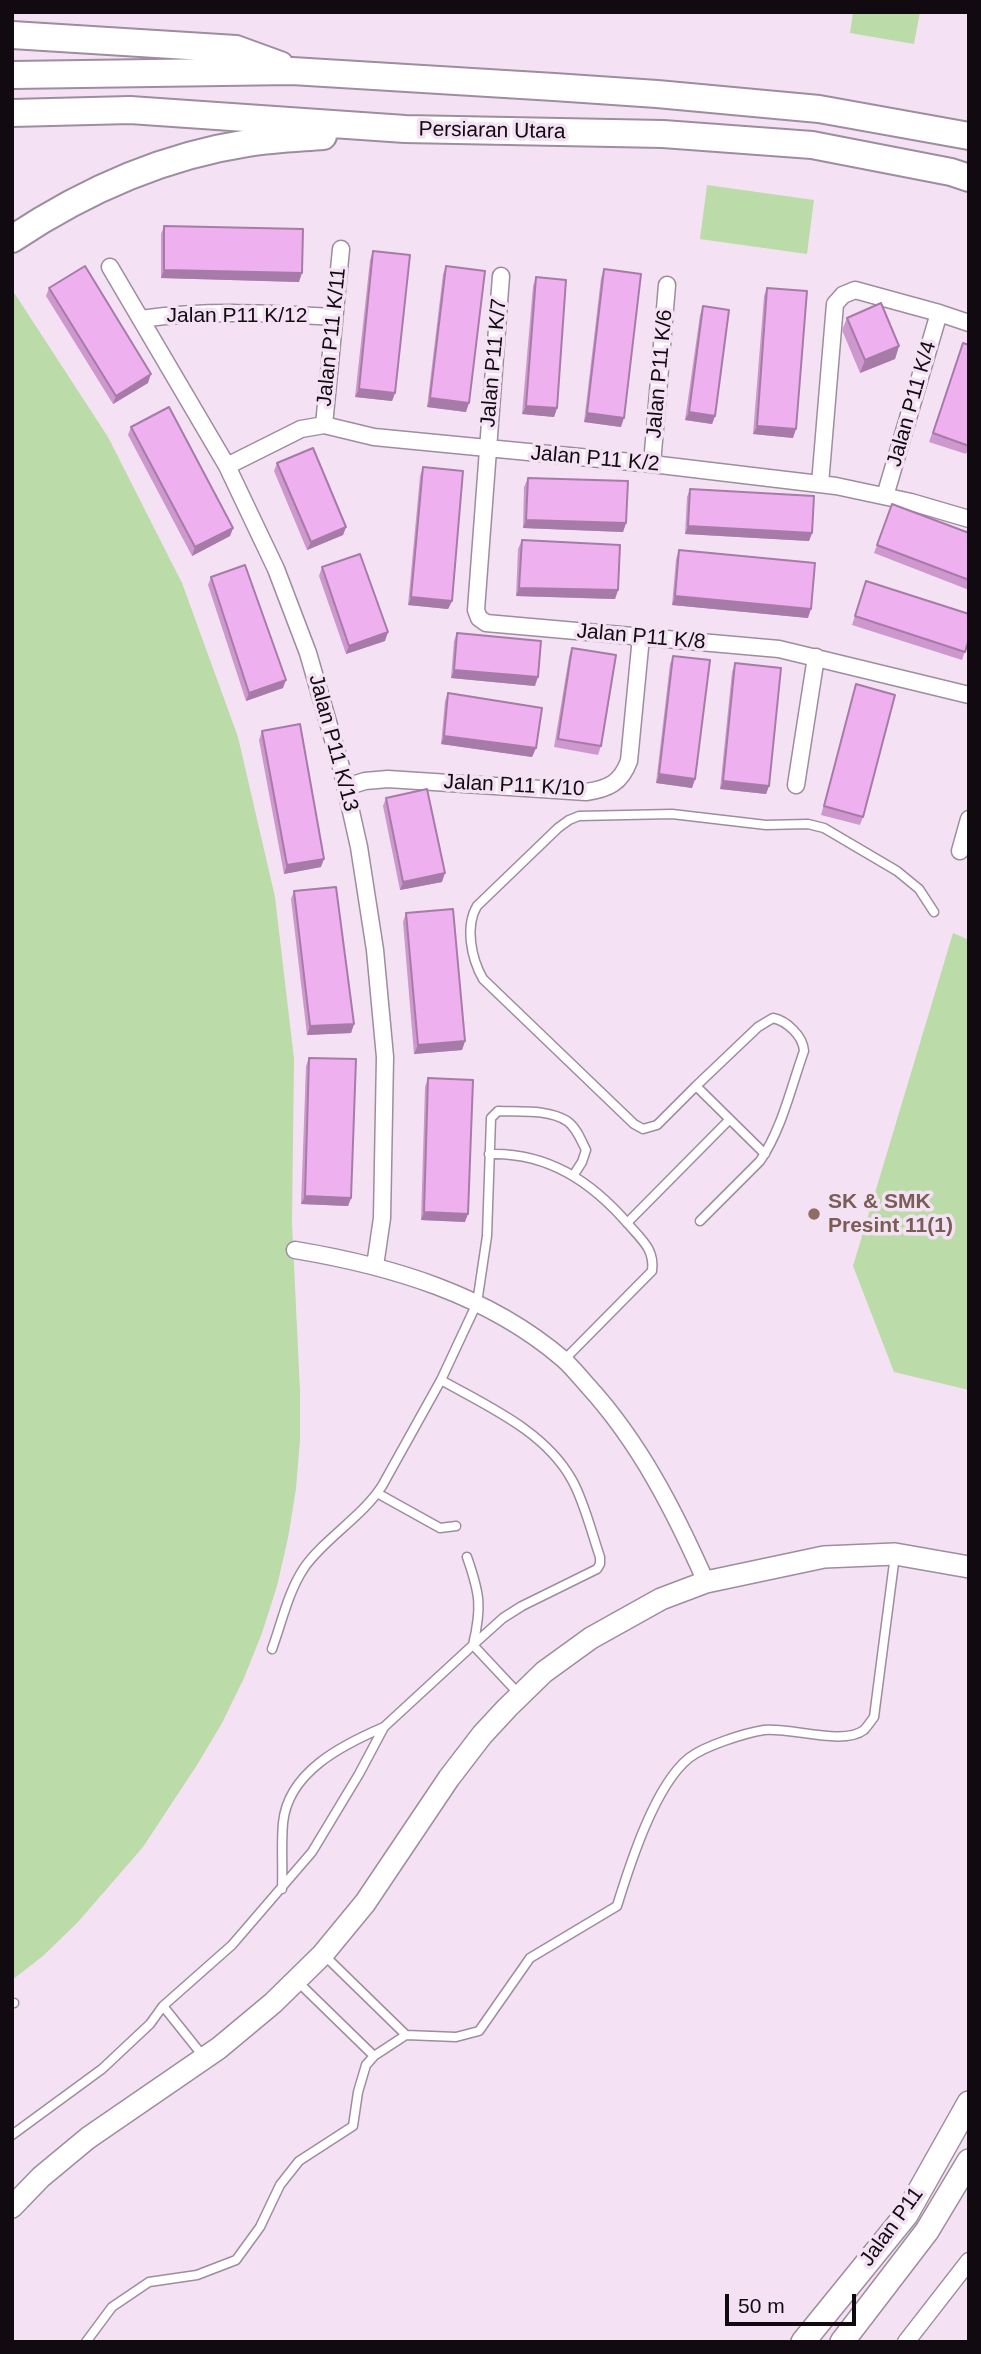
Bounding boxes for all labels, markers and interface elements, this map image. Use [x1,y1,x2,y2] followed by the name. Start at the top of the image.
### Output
[418,117,566,145] street label: Persiaran Utara
[312,266,352,408] street label: Jalan P11 K/11
[476,298,512,428] street label: Jalan P11 K/7
[167,303,307,329] street label: Jalan P11 K/12
[642,309,678,439] street label: Jalan P11 K/6
[882,338,942,470] street label: Jalan P11 K/4
[530,441,660,477] street label: Jalan P11 K/2
[576,619,706,655] street label: Jalan P11 K/8
[303,672,363,814] street label: Jalan P11 K/13
[443,770,585,802] street label: Jalan P11 K/10
[828,1189,953,1239] place label: SK & SMK Presint 11(1)
[806,1206,822,1222] marker: SK & SMK Presint 11(1)
[855,2182,929,2272] street label: Jalan P11
[729,2280,860,2324] scale bar
[738,2294,785,2317] text: 50 m

